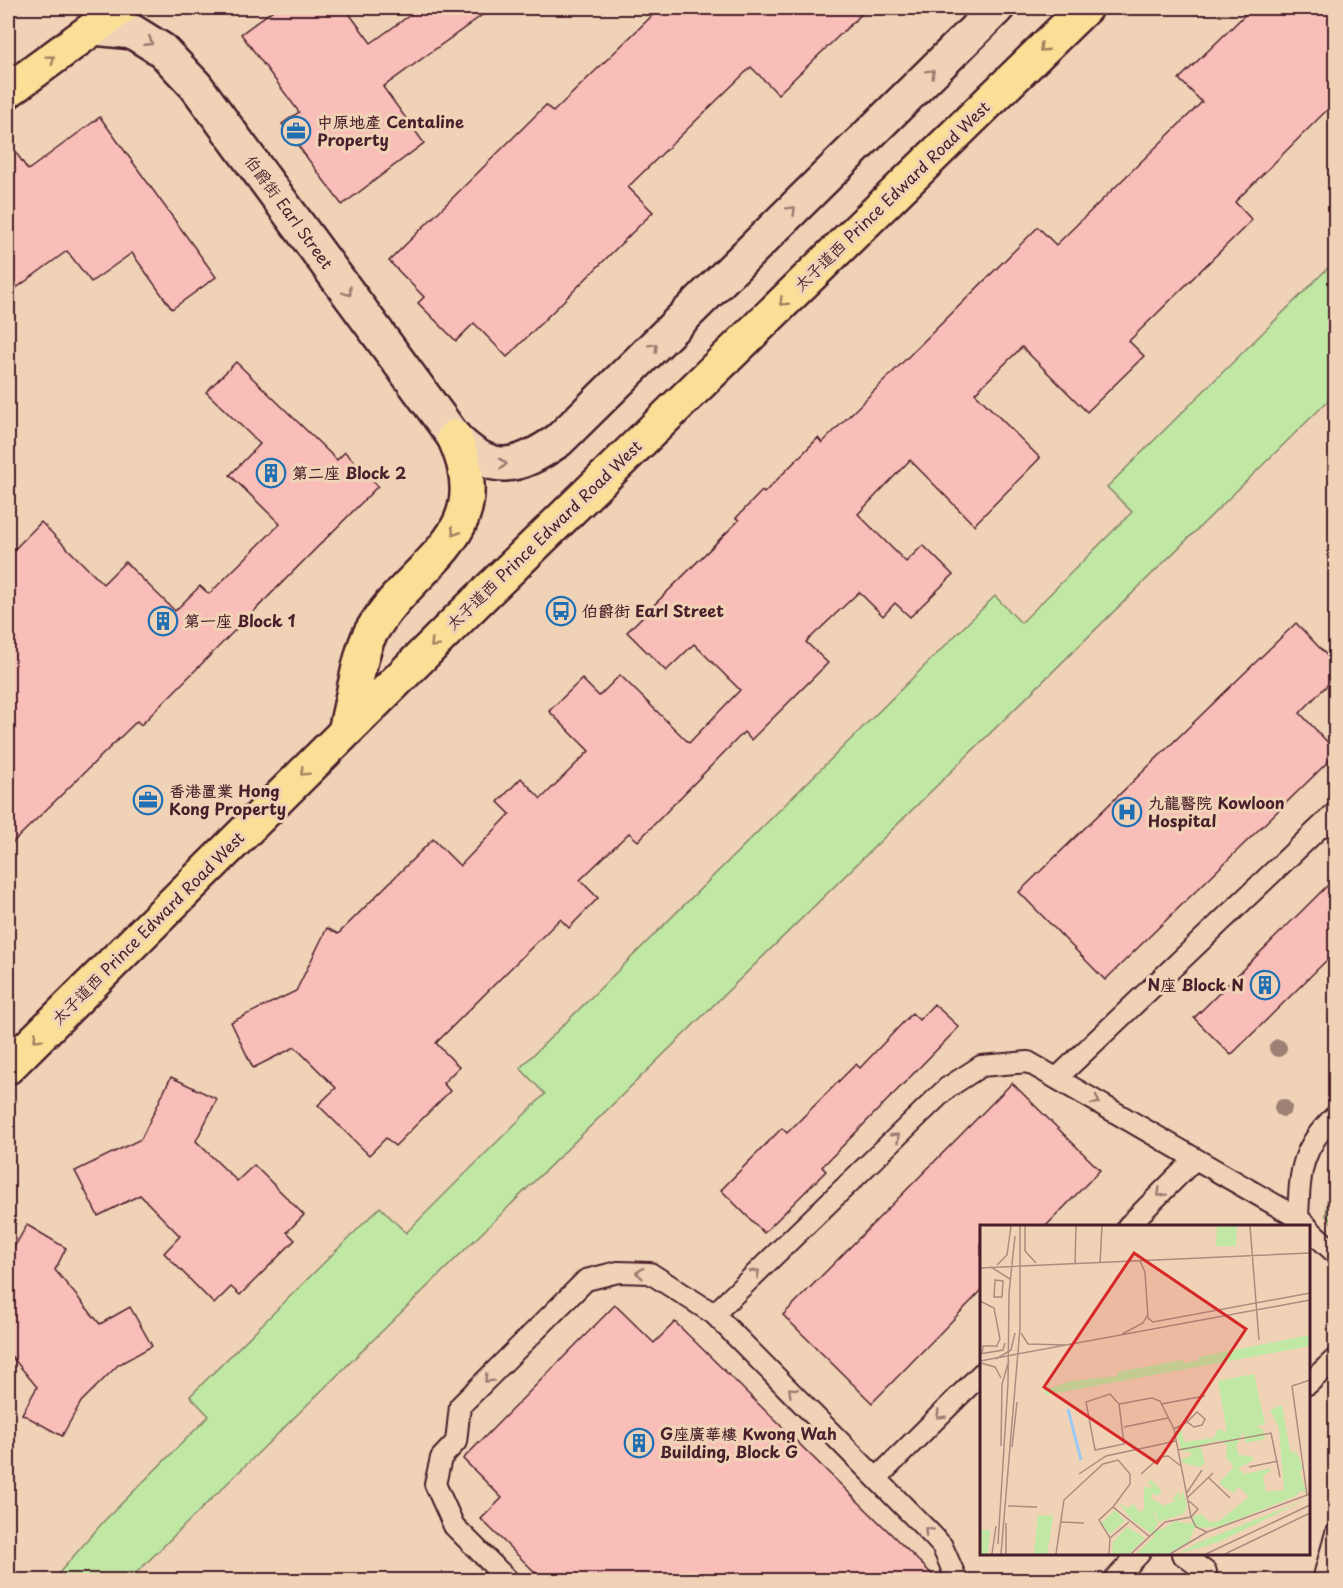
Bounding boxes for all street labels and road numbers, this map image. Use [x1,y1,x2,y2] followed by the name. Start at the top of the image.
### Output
[788,95,995,296] street label: 太子道西 Prince Edward Road West
[240,149,340,274] street label: 伯爵街 Earl Street
[440,434,647,635] street label: 太子道西 Prince Edward Road West
[45,825,249,1029] street label: 太子道西 Prince Edward Road West

